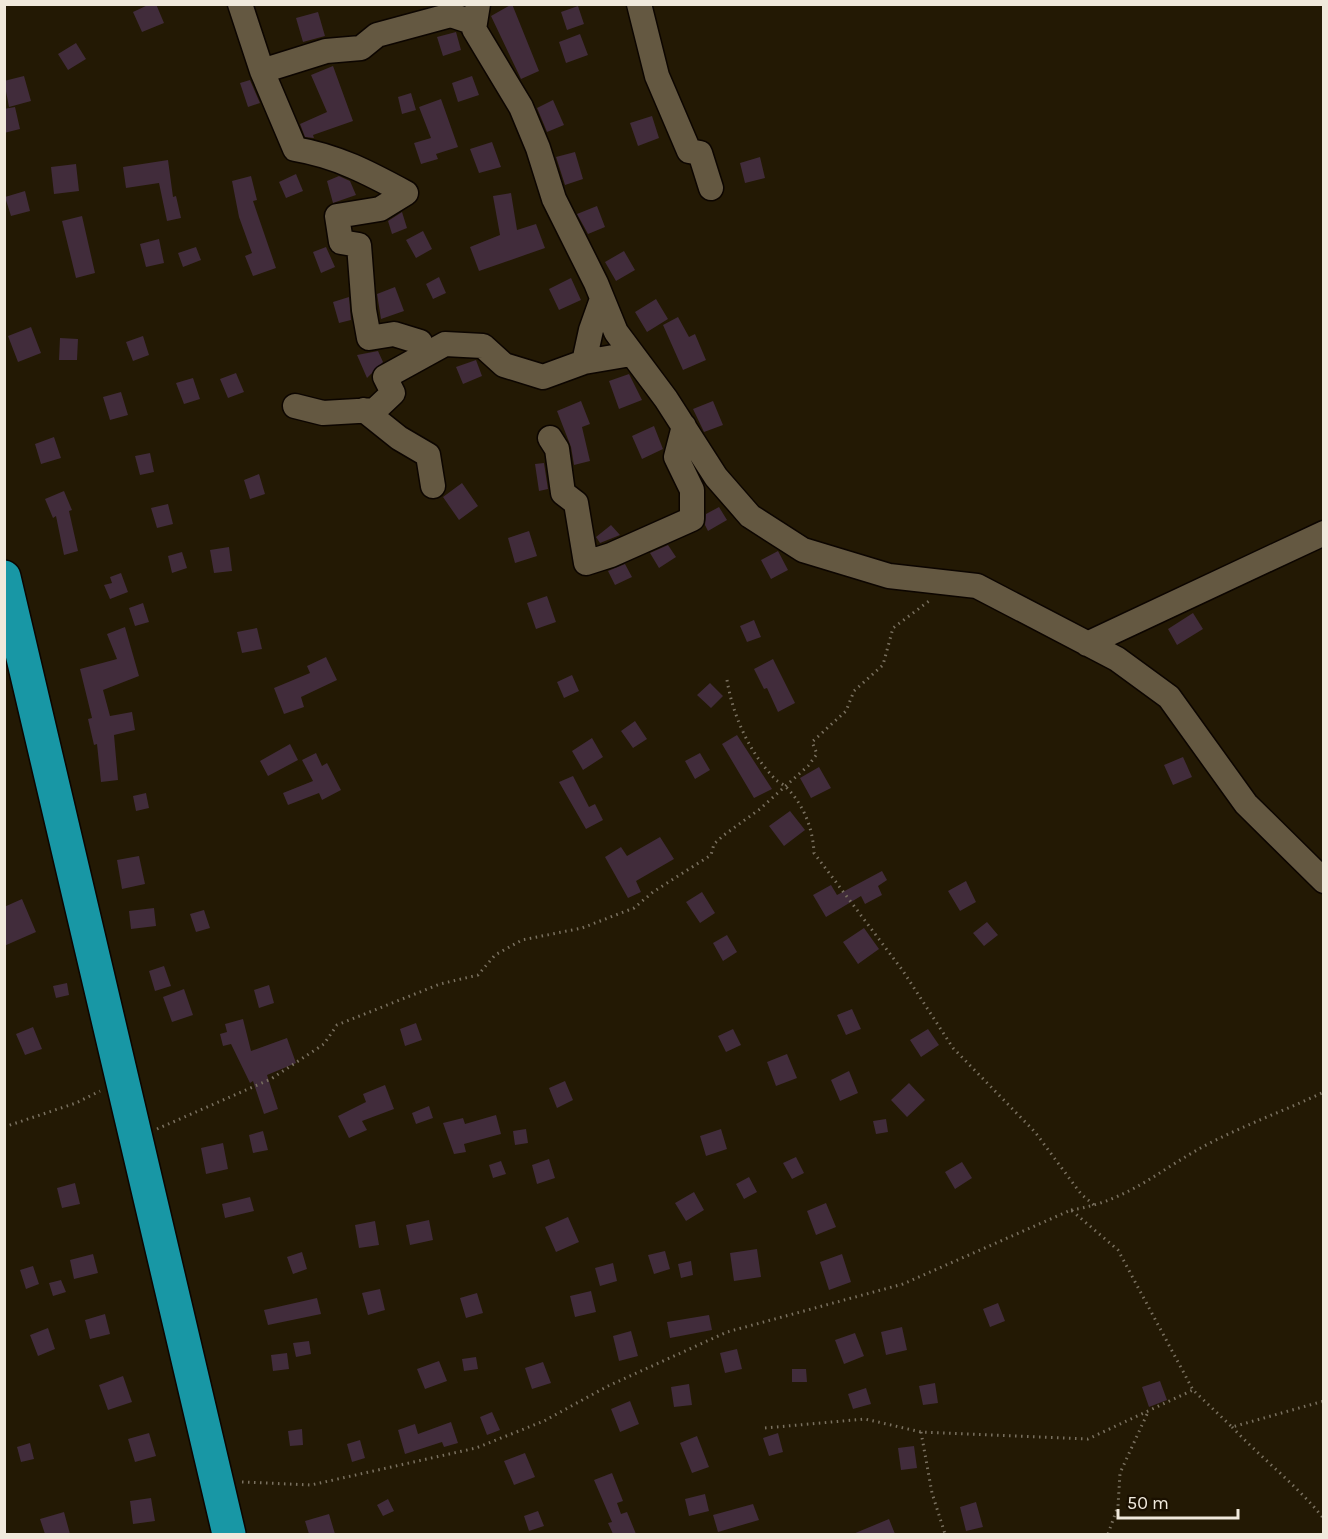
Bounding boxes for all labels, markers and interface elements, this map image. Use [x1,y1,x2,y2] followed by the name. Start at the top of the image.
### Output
[1118,1482,1238,1520] scale bar
[1127,1492,1169,1514] text: 50 m

